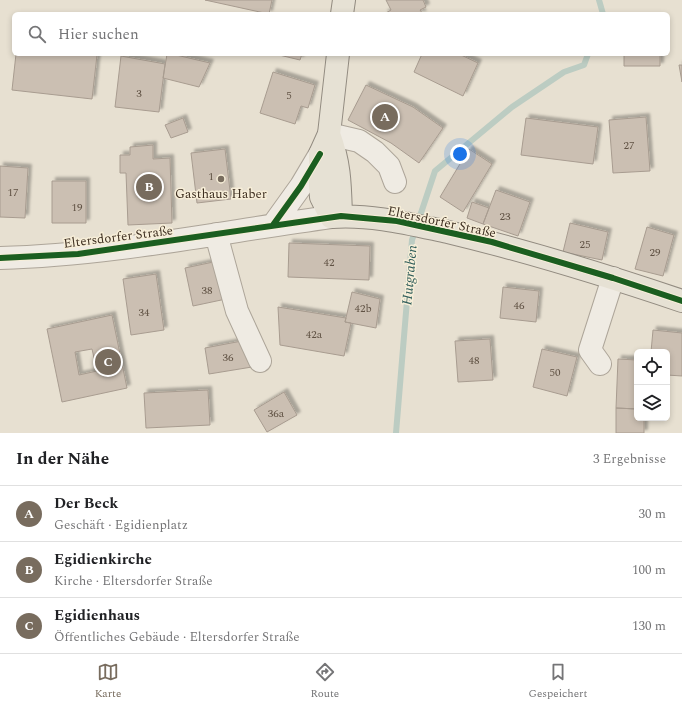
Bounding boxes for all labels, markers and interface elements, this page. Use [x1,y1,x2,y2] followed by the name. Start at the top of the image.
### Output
[12,12,670,56] search box
[26,23,48,45] icon: search
[58,23,139,46] text: Hier suchen
[136,85,142,102] house number: 3
[286,87,292,104] house number: 5
[372,102,398,132] pin: A
[624,137,635,154] house number: 27
[450,144,470,164] your location
[208,168,214,185] house number: 1
[136,172,162,202] pin: B
[216,174,226,184] marker: Gasthaus Haber
[8,184,19,201] house number: 17
[175,184,267,204] place label: Gasthaus Haber
[72,199,83,216] house number: 19
[386,201,498,243] street label: Eltersdorfer Straße
[500,208,511,225] house number: 23
[62,220,174,254] street label: Eltersdorfer Straße
[580,236,591,253] house number: 25
[396,243,423,306] water label: Hutgraben
[650,244,661,261] house number: 29
[324,254,335,271] house number: 42
[202,282,213,299] house number: 38
[514,297,525,314] house number: 46
[354,300,372,317] house number: 42b
[139,304,150,321] house number: 34
[306,326,323,343] house number: 42a
[95,347,121,377] pin: C
[223,349,234,366] house number: 36
[634,349,670,421] map controls
[634,349,670,385] button: locate
[469,352,480,369] house number: 48
[550,364,561,381] house number: 50
[634,385,670,421] button: layers
[268,405,285,422] house number: 36a
[16,446,109,472] text: In der Nähe
[593,449,666,469] text: 3 Ergebnisse
[54,492,118,515] text: Der Beck
[24,504,34,524] text: A
[639,504,666,524] text: 30 m
[54,515,188,535] text: Geschäft · Egidienplatz
[54,548,152,571] text: Egidienkirche
[24,560,34,580] text: B
[632,560,666,580] text: 100 m
[54,571,213,591] text: Kirche · Eltersdorfer Straße
[54,604,140,627] text: Egidienhaus
[24,616,34,636] text: C
[632,616,666,636] text: 130 m
[54,627,300,647] text: Öffentliches Gebäude · Eltersdorfer Straße
[95,661,121,702] tab: Karte
[311,661,339,702] tab: Route
[529,661,587,702] tab: Gespeichert

